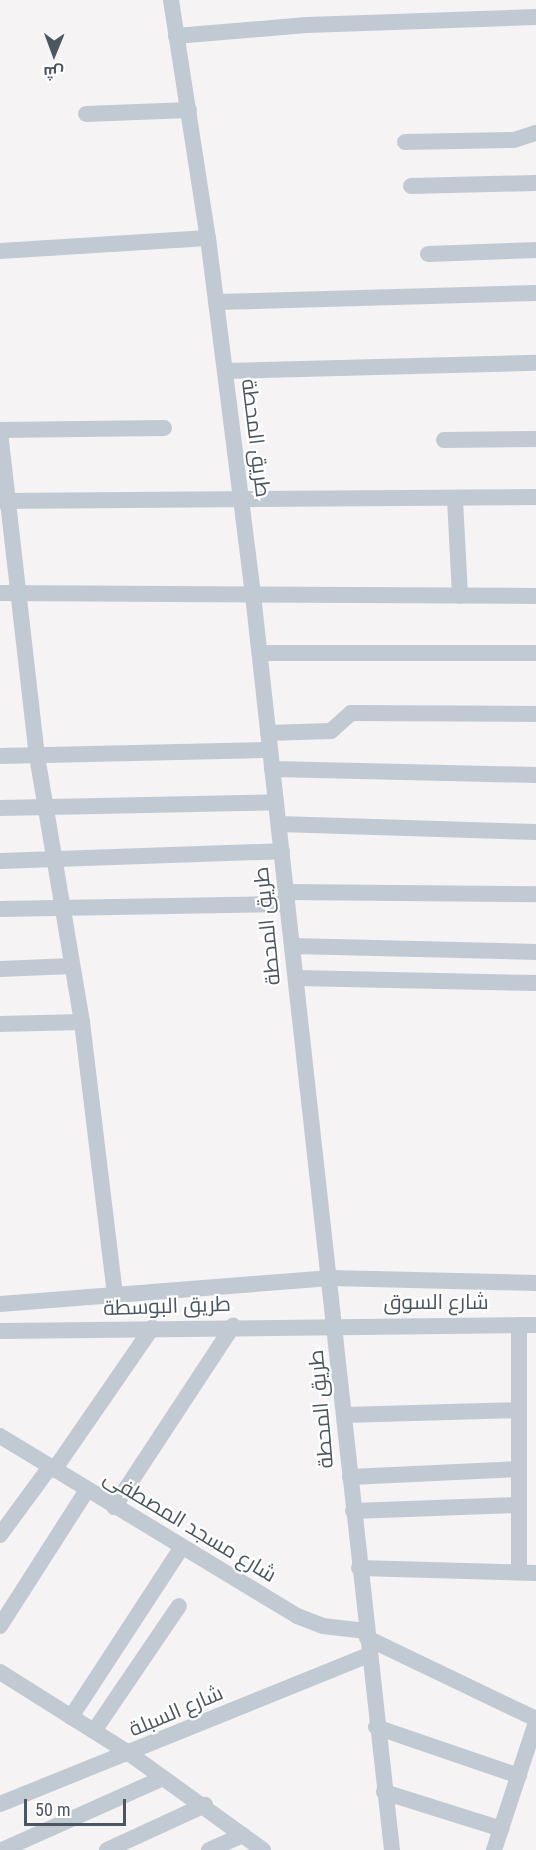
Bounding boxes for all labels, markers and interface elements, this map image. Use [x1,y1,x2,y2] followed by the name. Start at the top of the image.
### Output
[24,24,84,84] north arrow
[43,63,64,82] text: ش
[236,377,276,499] street label: طريق المحطة
[248,866,286,986] street label: طريق المحطة
[383,1289,489,1315] street label: شارع السوق
[103,1291,231,1321] street label: طريق البوسطة
[303,1349,339,1469] street label: طريق المحطة
[99,1464,281,1588] street label: شارع مسجد المصطفى
[125,1680,227,1742] street label: شارع السبلة
[27,1787,129,1825] scale bar
[35,1799,70,1820] text: 50 m

